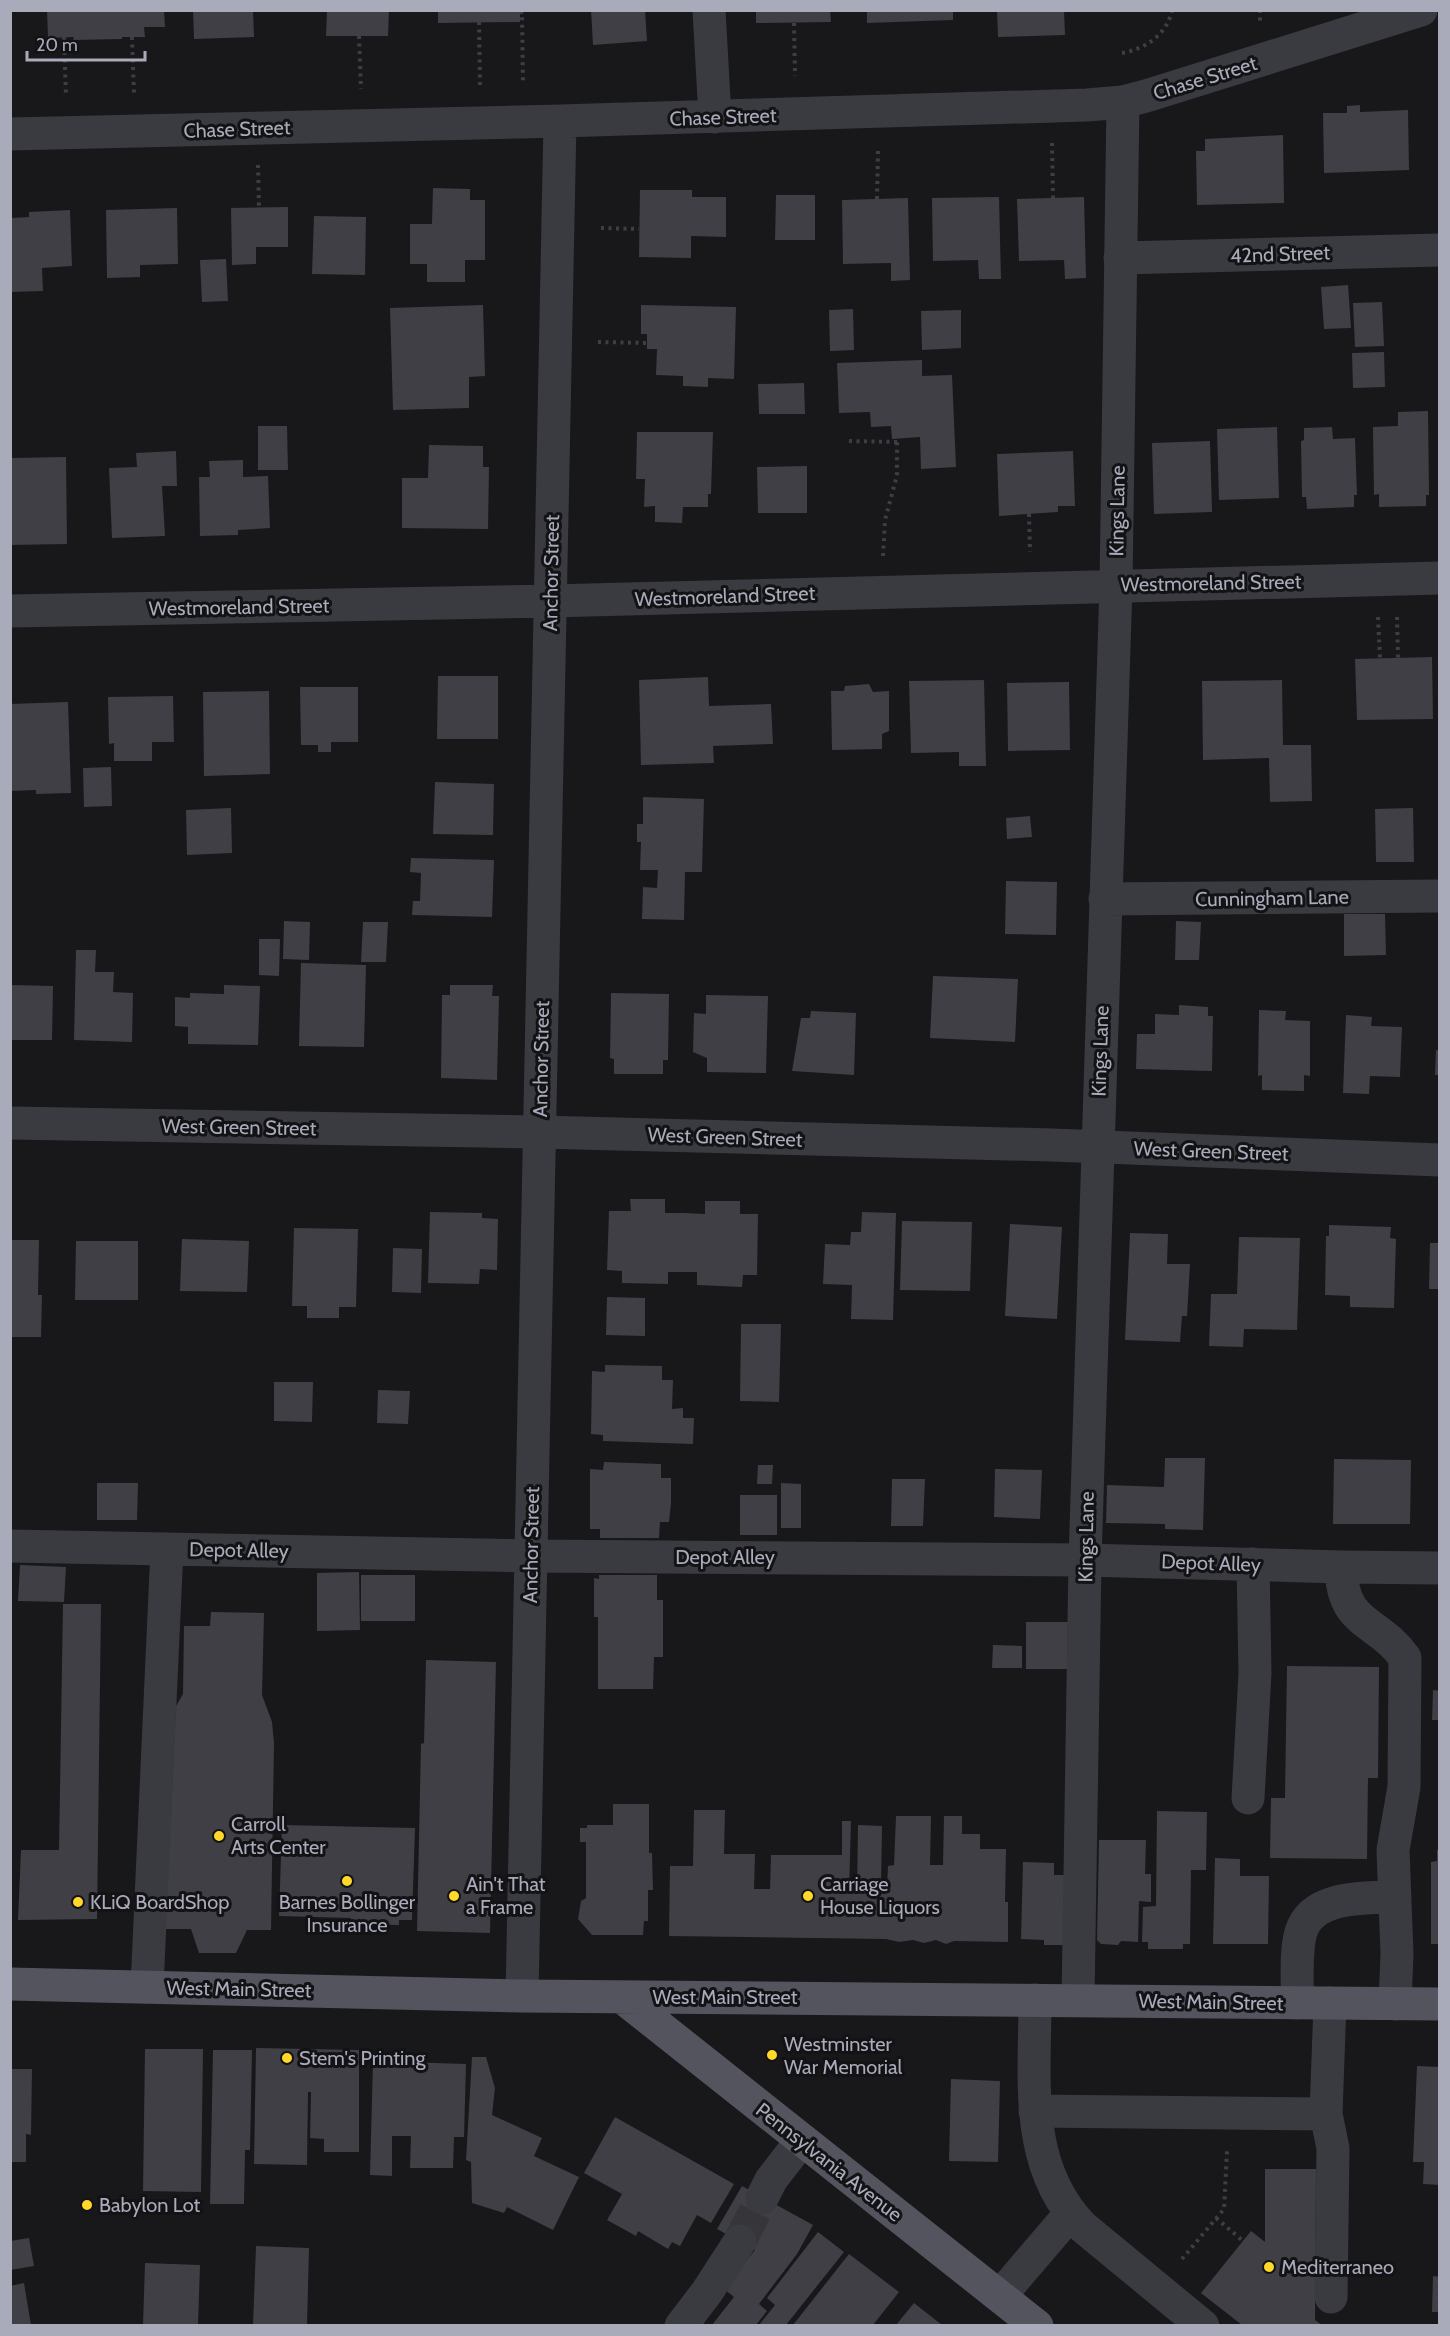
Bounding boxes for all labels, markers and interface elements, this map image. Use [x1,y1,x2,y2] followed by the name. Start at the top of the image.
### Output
[27,24,146,62] scale bar
[36,34,78,56] text: 20 m
[1150,51,1260,105] street label: Chase Street
[669,103,777,131] street label: Chase Street
[183,115,291,143] street label: Chase Street
[1229,240,1331,268] street label: 42nd Street
[1104,465,1130,557] street label: Kings Lane
[538,514,564,632] street label: Anchor Street
[1120,569,1302,597] street label: Westmoreland Street
[634,581,816,611] street label: Westmoreland Street
[148,593,330,621] street label: Westmoreland Street
[1195,885,1349,911] street label: Cunningham Lane
[528,1000,554,1118] street label: Anchor Street
[1086,1005,1114,1097] street label: Kings Lane
[161,1114,317,1140] street label: West Green Street
[647,1122,803,1152] street label: West Green Street
[1133,1136,1289,1166] street label: West Green Street
[518,1486,544,1604] street label: Anchor Street
[1073,1491,1099,1583] street label: Kings Lane
[189,1537,289,1563] street label: Depot Alley
[675,1545,775,1569] street label: Depot Alley
[1161,1549,1261,1577] street label: Depot Alley
[231,1812,326,1859] place label: Carroll Arts Center
[212,1829,226,1843] marker: Carroll Arts Center
[466,1872,546,1919] place label: Ain't That a Frame
[820,1872,940,1919] place label: Carriage House Liquors
[340,1874,354,1888] marker: Barnes Bollinger Insurance
[447,1889,461,1903] marker: Ain't That a Frame
[801,1889,815,1903] marker: Carriage House Liquors
[90,1890,229,1914] place label: KLiQ BoardShop
[279,1890,416,1937] place label: Barnes Bollinger Insurance
[71,1895,85,1909] marker: KLiQ BoardShop
[166,1976,312,2002] street label: West Main Street
[653,1985,798,2009] street label: West Main Street
[1138,1989,1284,2015] street label: West Main Street
[784,2032,902,2079] place label: Westminster War Memorial
[299,2046,426,2070] place label: Stem's Printing
[765,2048,779,2062] marker: Westminster War Memorial
[280,2051,294,2065] marker: Stem's Printing
[751,2097,907,2227] street label: Pennsylvania Avenue
[99,2193,200,2217] place label: Babylon Lot
[80,2198,94,2212] marker: Babylon Lot
[1281,2255,1394,2279] place label: Mediterraneo
[1262,2260,1276,2274] marker: Mediterraneo

